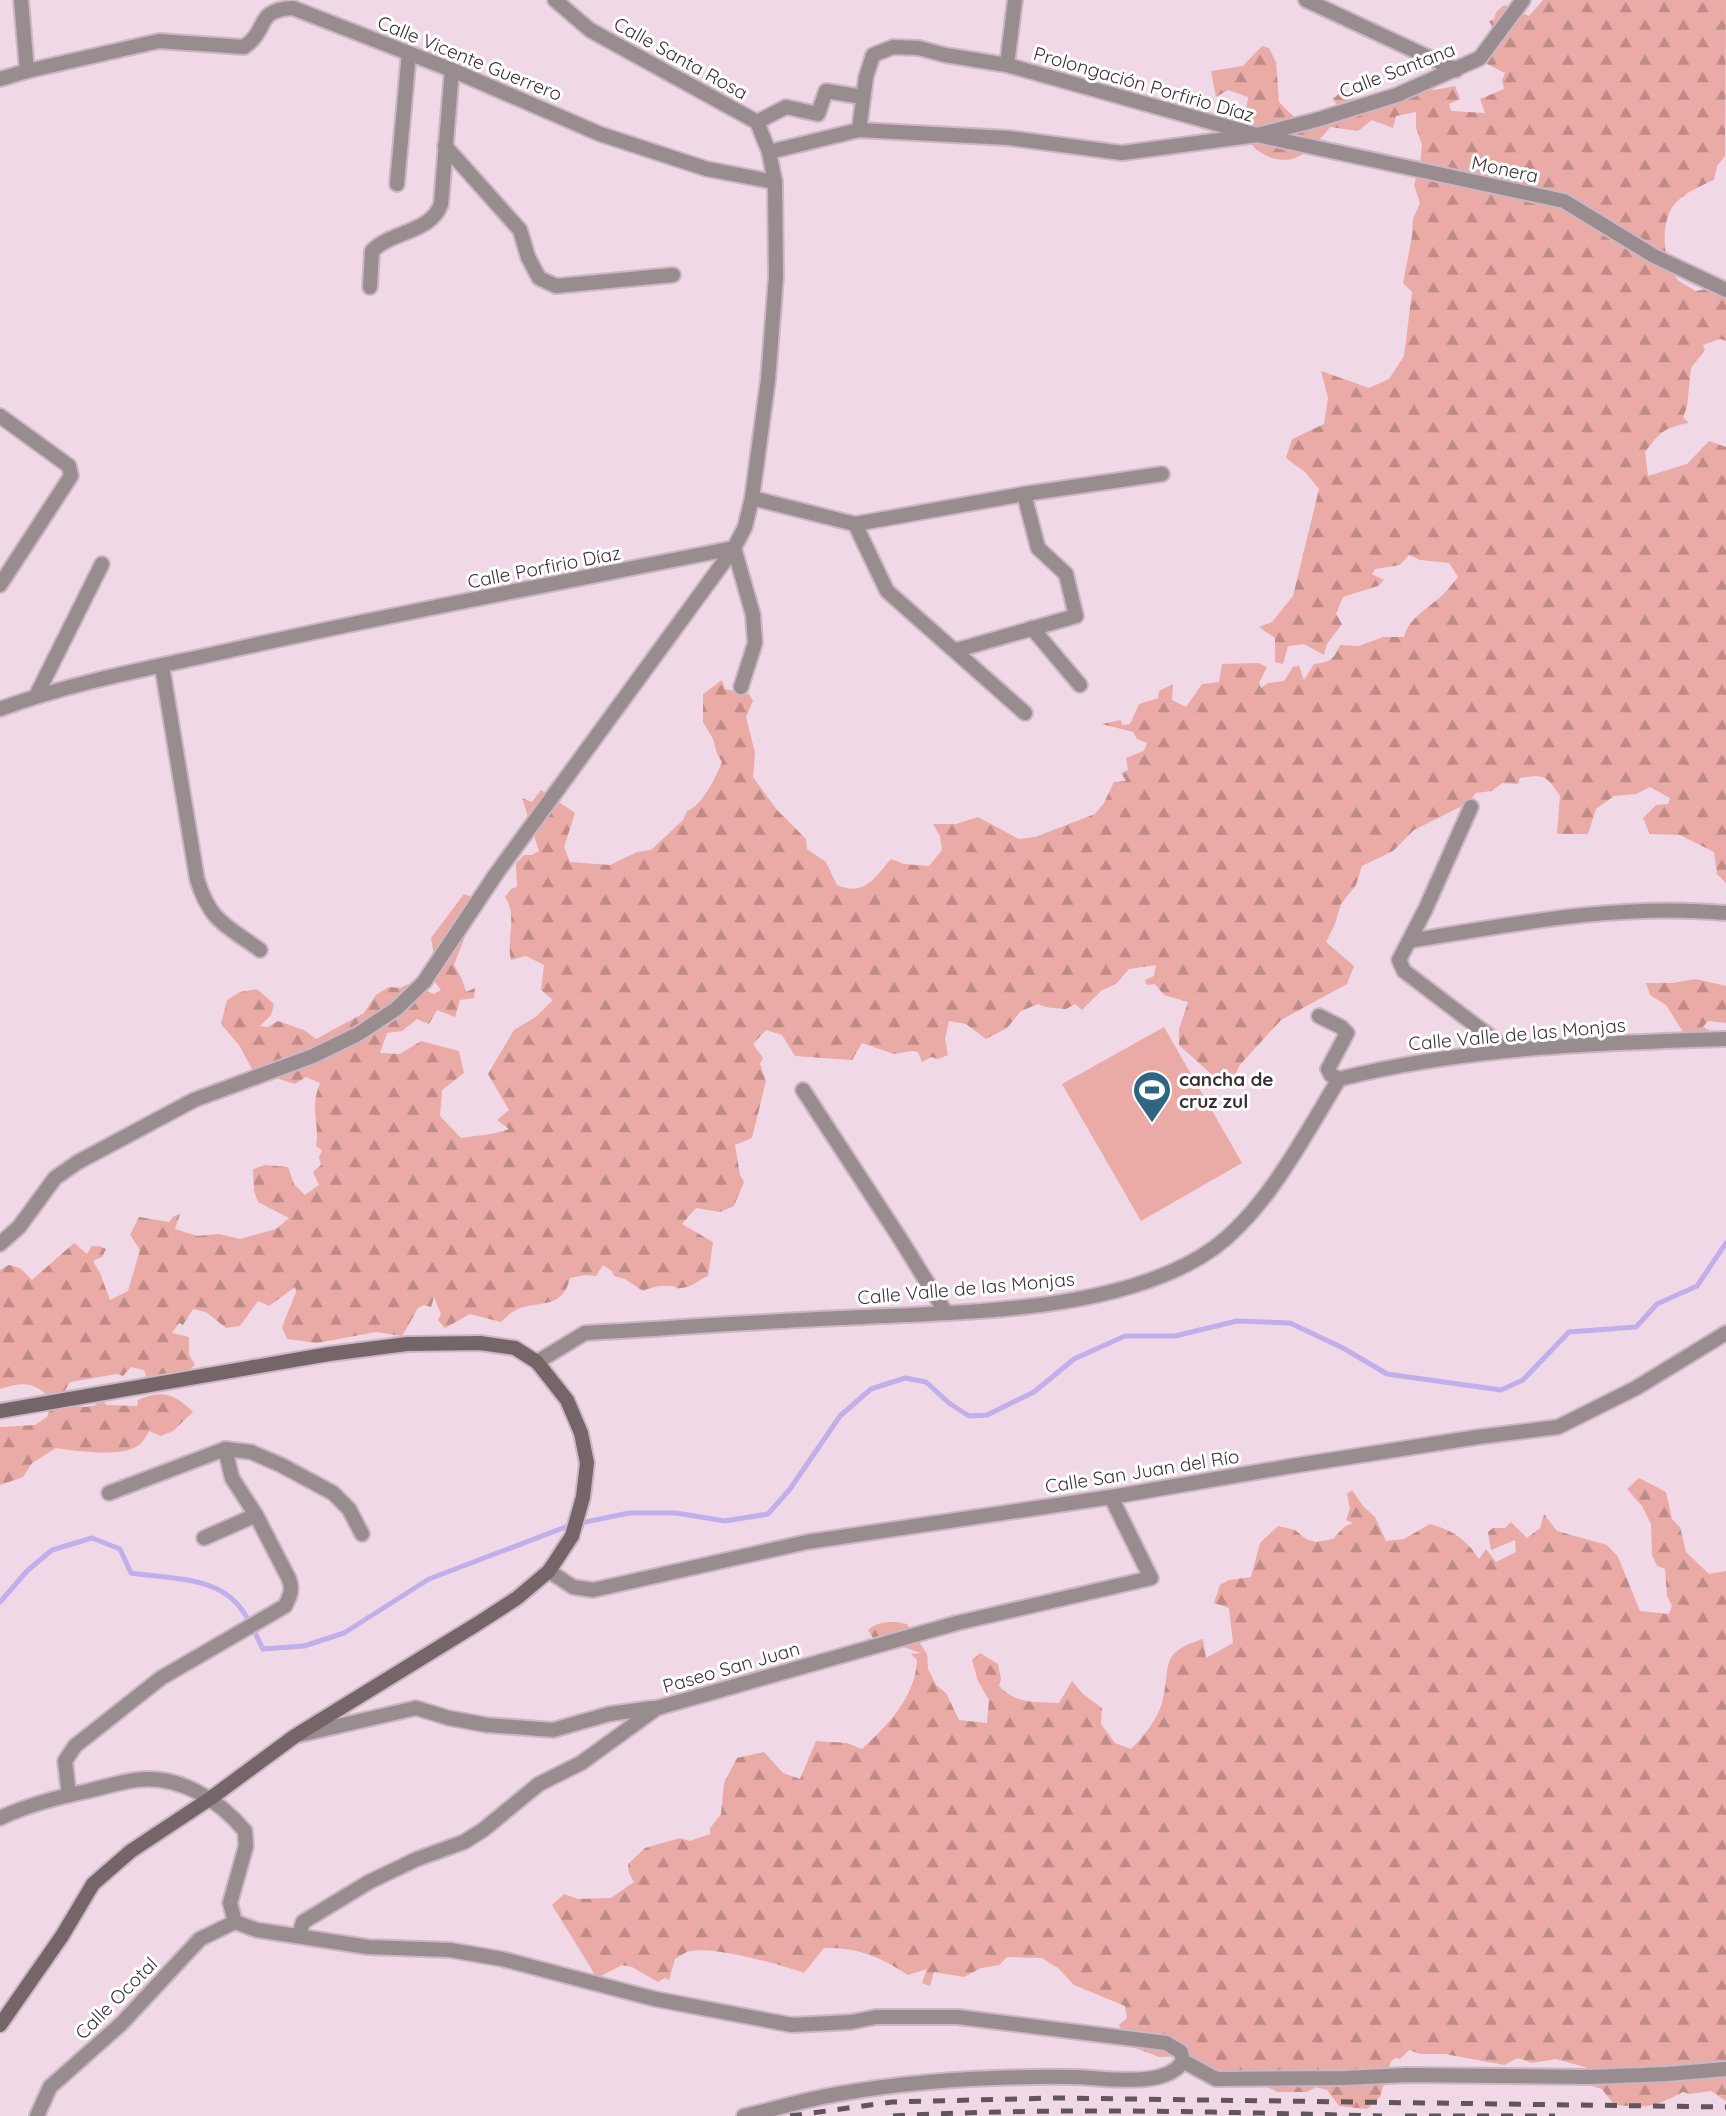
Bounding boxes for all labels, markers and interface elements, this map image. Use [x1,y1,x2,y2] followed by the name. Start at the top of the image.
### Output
[374,10,566,106] street label: Calle Vicente Guerrero
[610,11,752,105] street label: Calle Santa Rosa
[1336,37,1458,103] street label: Calle Santana
[1031,41,1257,127] street label: Prolongación Porfirio Díaz
[1469,150,1541,188] street label: Monera
[465,540,623,594] street label: Calle Porfirio Díaz
[1407,1013,1627,1055] street label: Calle Valle de las Monjas
[1179,1067,1274,1113] place label: cancha de cruz zul
[1131,1069,1173,1124] sports icon: cancha de cruz zul
[856,1267,1076,1309] street label: Calle Valle de las Monjas
[1043,1444,1241,1498] street label: Calle San Juan del Río
[660,1636,802,1698] street label: Paseo San Juan
[70,1952,162,2044] street label: Calle Ocotal

